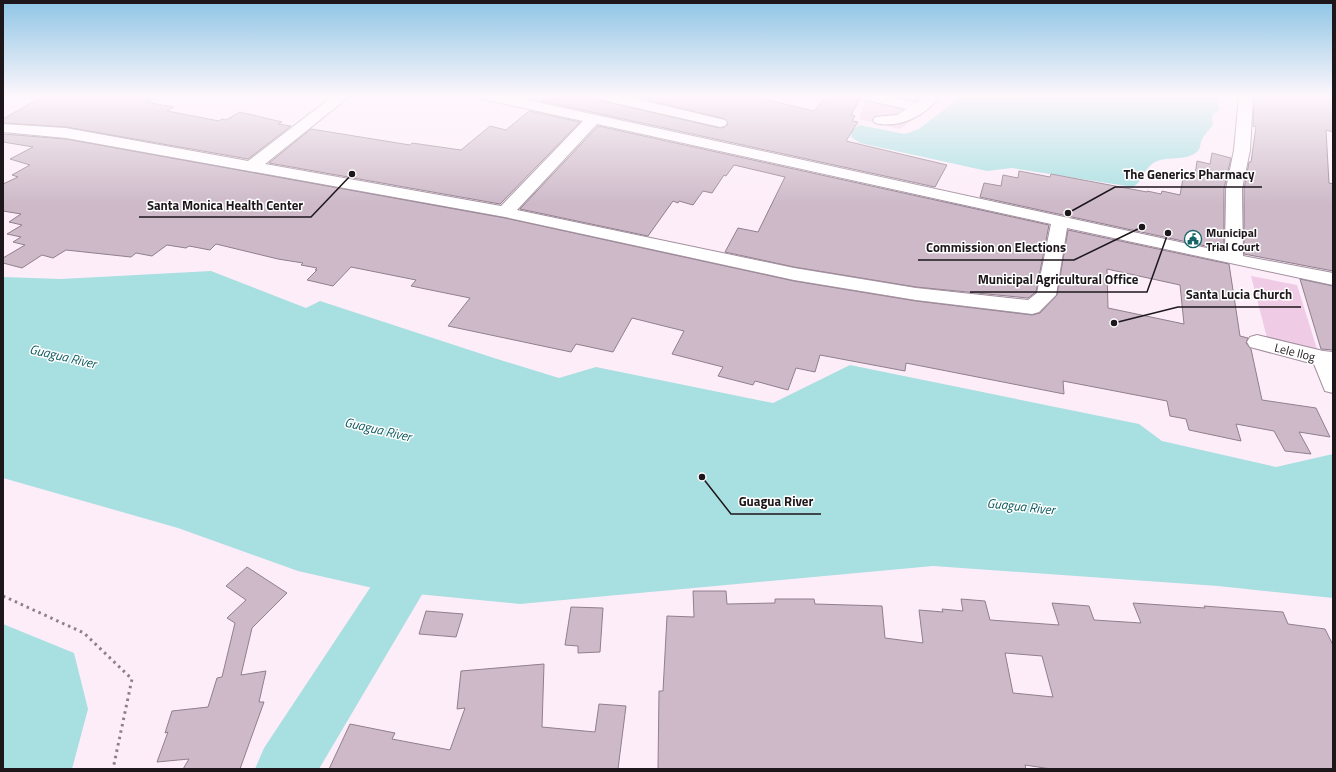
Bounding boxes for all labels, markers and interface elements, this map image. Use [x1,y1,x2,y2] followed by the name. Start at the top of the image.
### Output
[1115,162,1262,187] callout: The Generics Pharmacy
[1123,164,1255,184] text: The Generics Pharmacy
[139,192,311,217] callout: Santa Monica Health Center
[147,195,303,215] text: Santa Monica Health Center
[1206,223,1260,256] place label: Municipal Trial Court
[1183,229,1203,249] public building icon: Municipal Trial Court
[918,235,1074,260] callout: Commission on Elections
[926,237,1066,257] text: Commission on Elections
[970,267,1147,292] callout: Municipal Agricultural Office
[978,269,1139,289] text: Municipal Agricultural Office
[1178,282,1301,307] callout: Santa Lucia Church
[1186,284,1292,304] text: Santa Lucia Church
[1273,338,1317,366] street label: Lele Ilog
[28,339,100,374] water label: Guagua River
[343,412,415,447] water label: Guagua River
[731,489,821,514] callout: Guagua River
[739,491,813,511] text: Guagua River
[986,492,1058,520] water label: Guagua River

